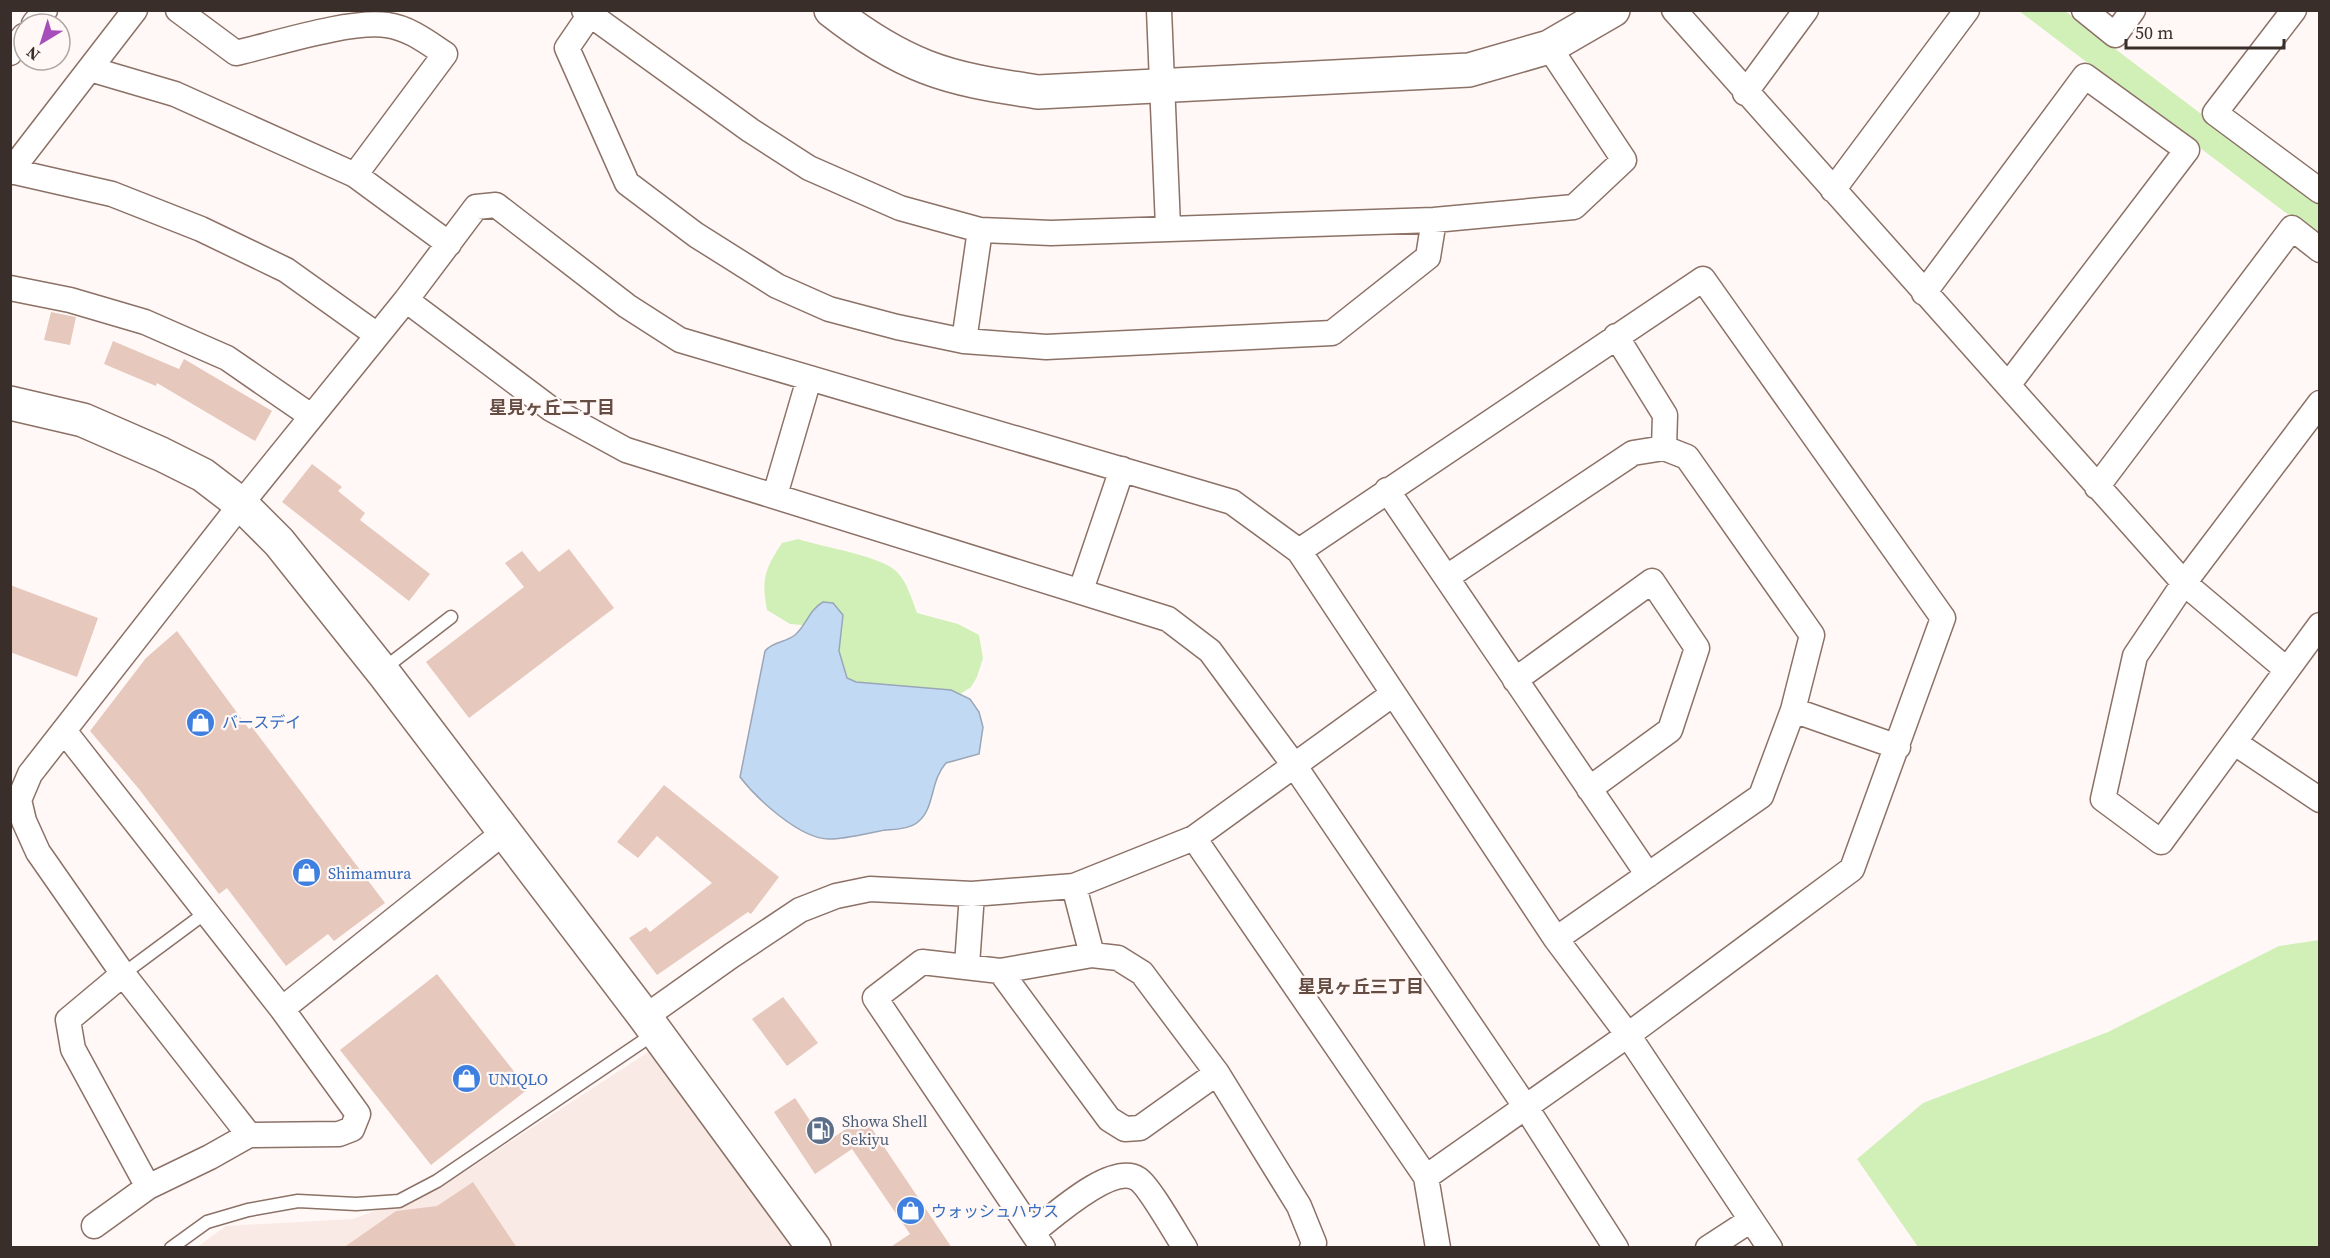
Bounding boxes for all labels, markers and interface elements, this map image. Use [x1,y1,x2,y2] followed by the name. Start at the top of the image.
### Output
[12,12,72,72] north arrow
[2126,12,2284,50] scale bar
[2135,20,2173,45] text: 50 m
[21,41,44,66] text: N
[489,395,615,420] district label: 星見ヶ丘二丁目
[185,706,217,738] shop icon: バースデイ
[222,711,301,733] place label: バースデイ
[291,857,323,889] shop icon: Shimamura
[328,862,412,884] place label: Shimamura
[1298,974,1424,999] district label: 星見ヶ丘三丁目
[451,1063,483,1095] shop icon: UNIQLO
[488,1068,548,1090] place label: UNIQLO
[842,1110,928,1150] place label: Showa Shell Sekiyu
[805,1114,837,1146] fuel station icon: Showa Shell Sekiyu
[894,1195,926,1227] shop icon: ウォッシュハウス
[931,1200,1059,1222] place label: ウォッシュハウス

